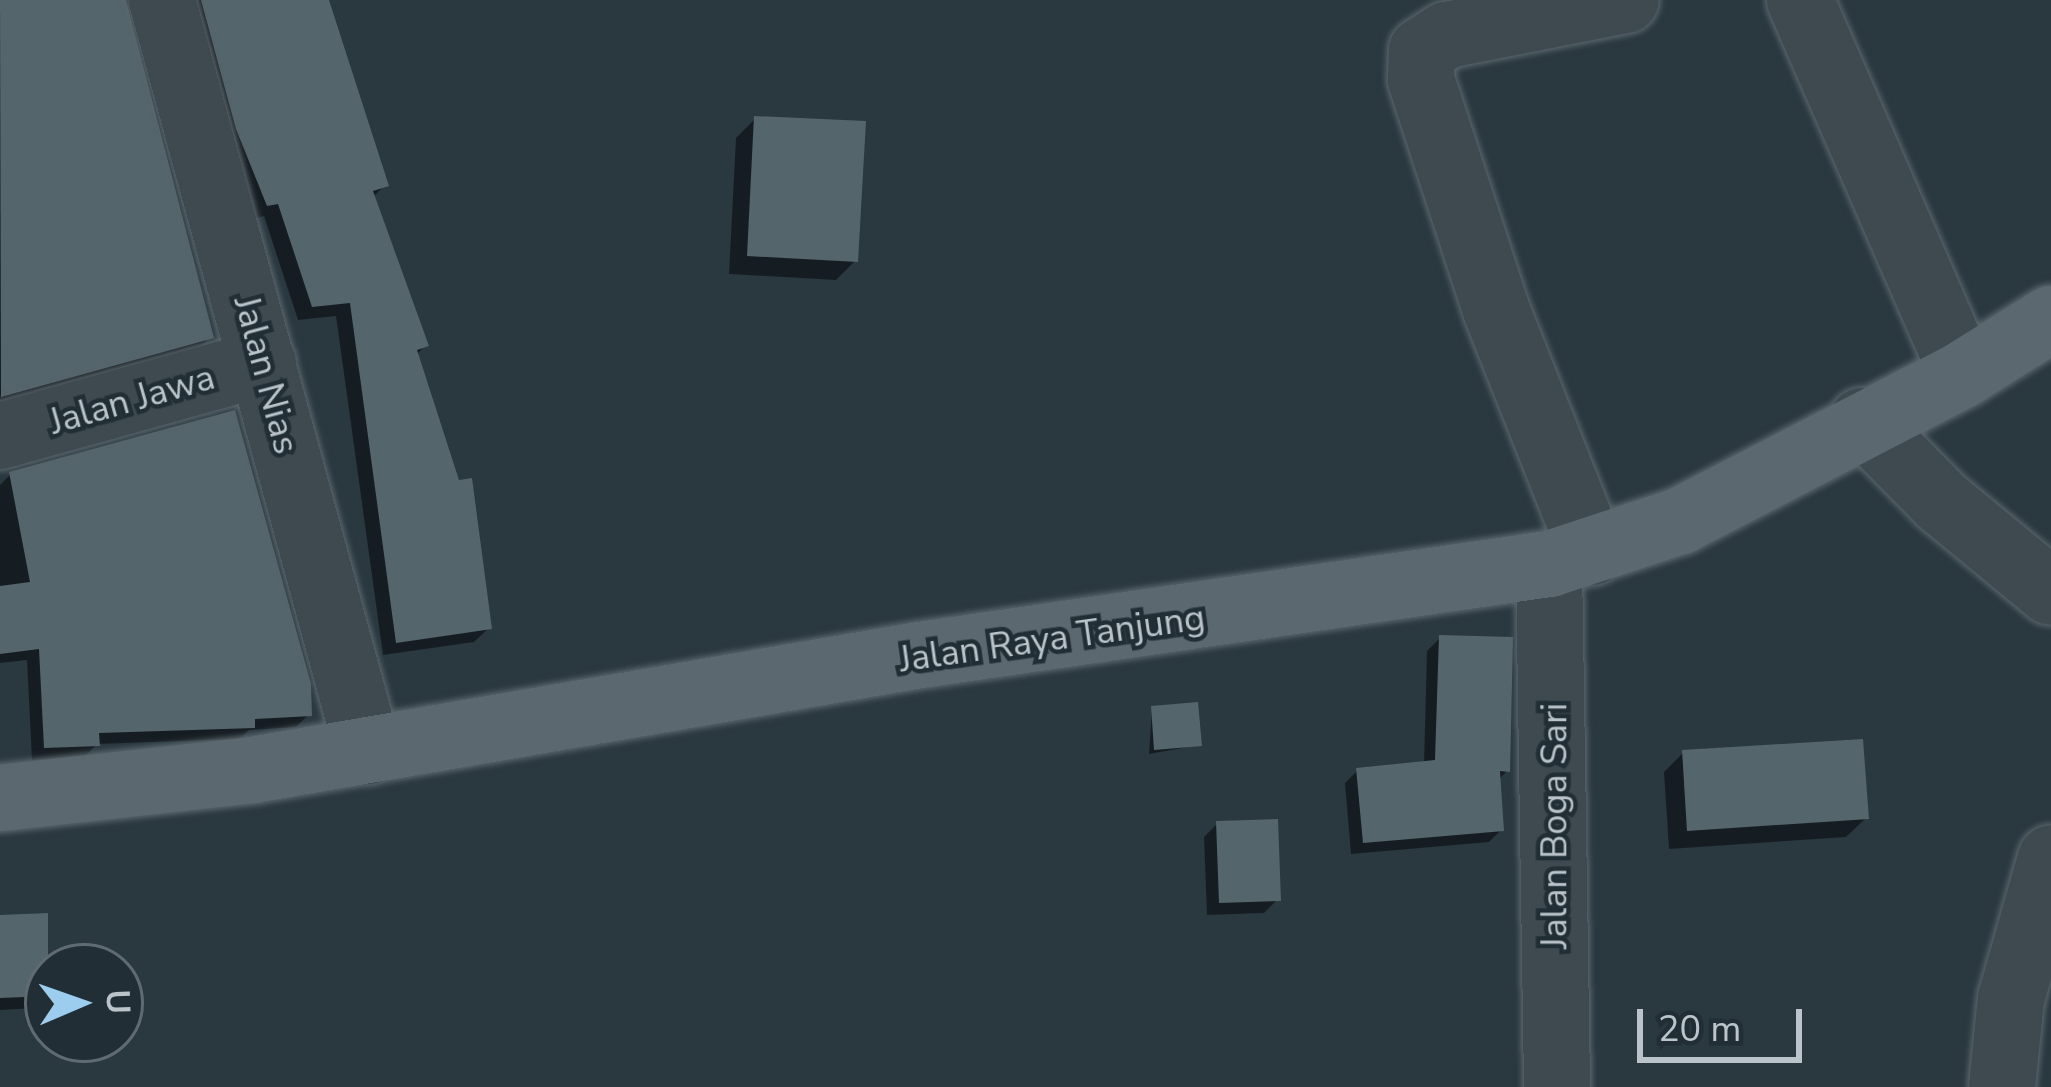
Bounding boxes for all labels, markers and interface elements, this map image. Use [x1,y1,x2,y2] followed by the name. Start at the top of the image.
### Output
[224,291,308,459] street label: Jalan Nias
[44,356,220,444] street label: Jalan Jawa
[896,596,1208,682] street label: Jalan Raya Tanjung
[1533,703,1577,949] street label: Jalan Boga Sari
[24,943,144,1063] north arrow
[1643,985,1808,1059] scale bar
[95,989,140,1015] text: U
[1658,1005,1741,1054] text: 20 m

